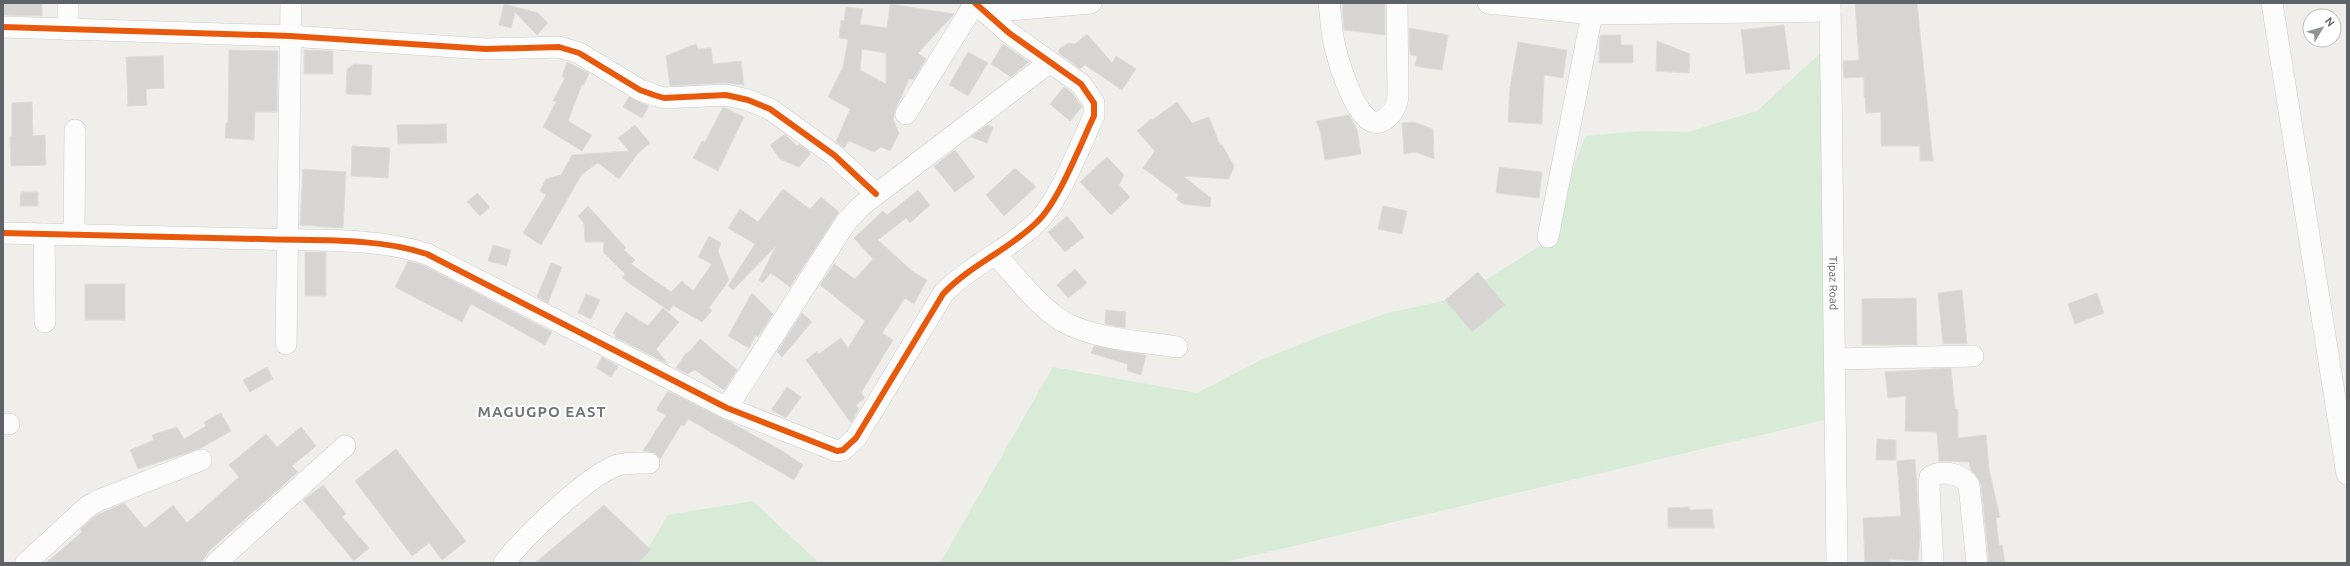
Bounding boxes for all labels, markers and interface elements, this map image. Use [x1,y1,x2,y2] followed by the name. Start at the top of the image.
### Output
[2302,8,2342,48] north arrow
[2323,15,2337,29] text: N
[1827,256,1840,310] street label: Tipaz Road
[478,403,606,420] district label: MAGUGPO EAST

